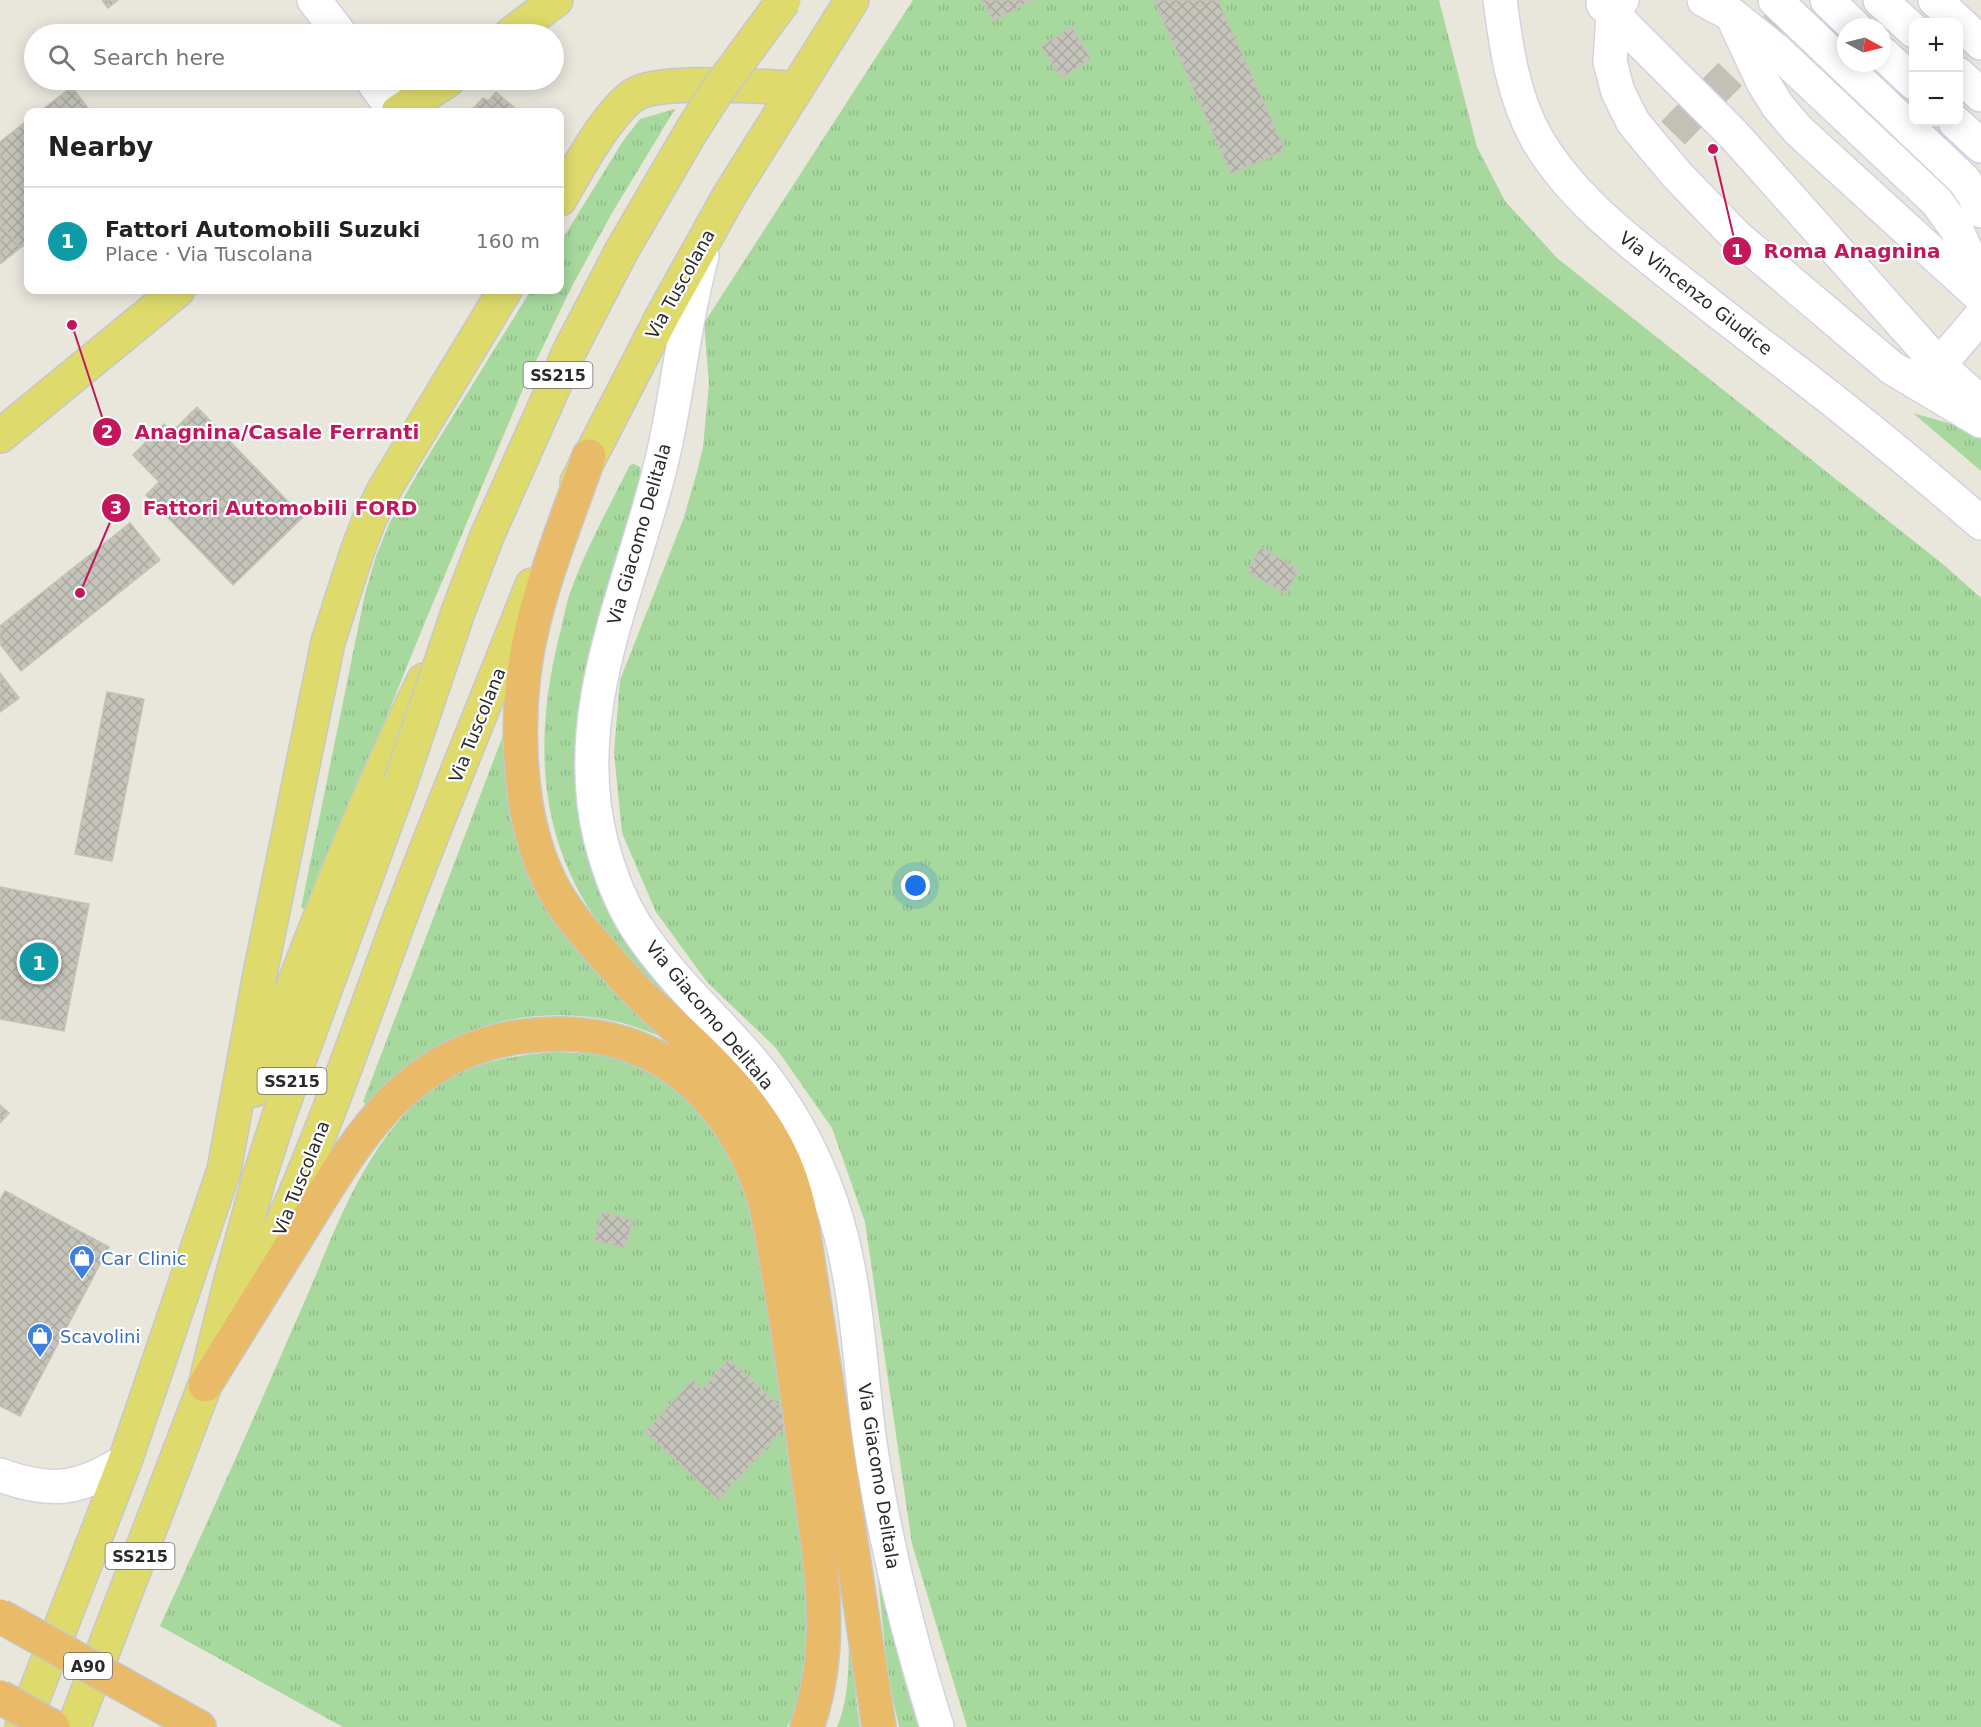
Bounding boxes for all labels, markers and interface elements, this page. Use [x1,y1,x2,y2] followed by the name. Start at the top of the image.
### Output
[1837,18,1891,72] north arrow
[1909,18,1963,126] map controls
[1909,18,1963,72] button: +
[24,24,564,90] search box
[45,41,78,74] icon: search
[93,45,225,70] text: Search here
[1909,72,1963,126] button: −
[48,132,153,162] text: Nearby
[105,217,420,242] text: Fattori Automobili Suzuki
[641,226,719,342] street label: Via Tuscolana
[1615,227,1777,359] street label: Via Vincenzo Giudice
[61,229,74,253] text: 1
[476,229,540,253] text: 160 m
[1722,232,1952,270] callout: Roma Anagnina
[1764,239,1940,263] text: Roma Anagnina
[1731,240,1743,261] text: 1
[105,242,313,266] text: Place · Via Tuscolana
[524,362,592,388] road number: SS215
[92,413,431,451] callout: Anagnina/Casale Ferranti
[135,420,419,444] text: Anagnina/Casale Ferranti
[101,421,113,442] text: 2
[603,441,675,627] street label: Via Giacomo Delitala
[101,489,429,527] callout: Fattori Automobili FORD
[143,496,417,520] text: Fattori Automobili FORD
[110,497,122,518] text: 3
[444,664,510,786] street label: Via Tuscolana
[901,871,930,900] your location
[642,936,778,1094] street label: Via Giacomo Delitala
[20,940,58,984] pin: 1
[258,1068,326,1094] road number: SS215
[268,1117,334,1239] street label: Via Tuscolana
[67,1243,97,1281] shop icon: Car Clinic
[101,1248,187,1269] place label: Car Clinic
[25,1321,55,1359] shop icon: Scavolini
[60,1326,140,1347] place label: Scavolini
[854,1382,904,1570] street label: Via Giacomo Delitala
[106,1543,174,1569] road number: SS215
[64,1653,112,1679] road number: A90

